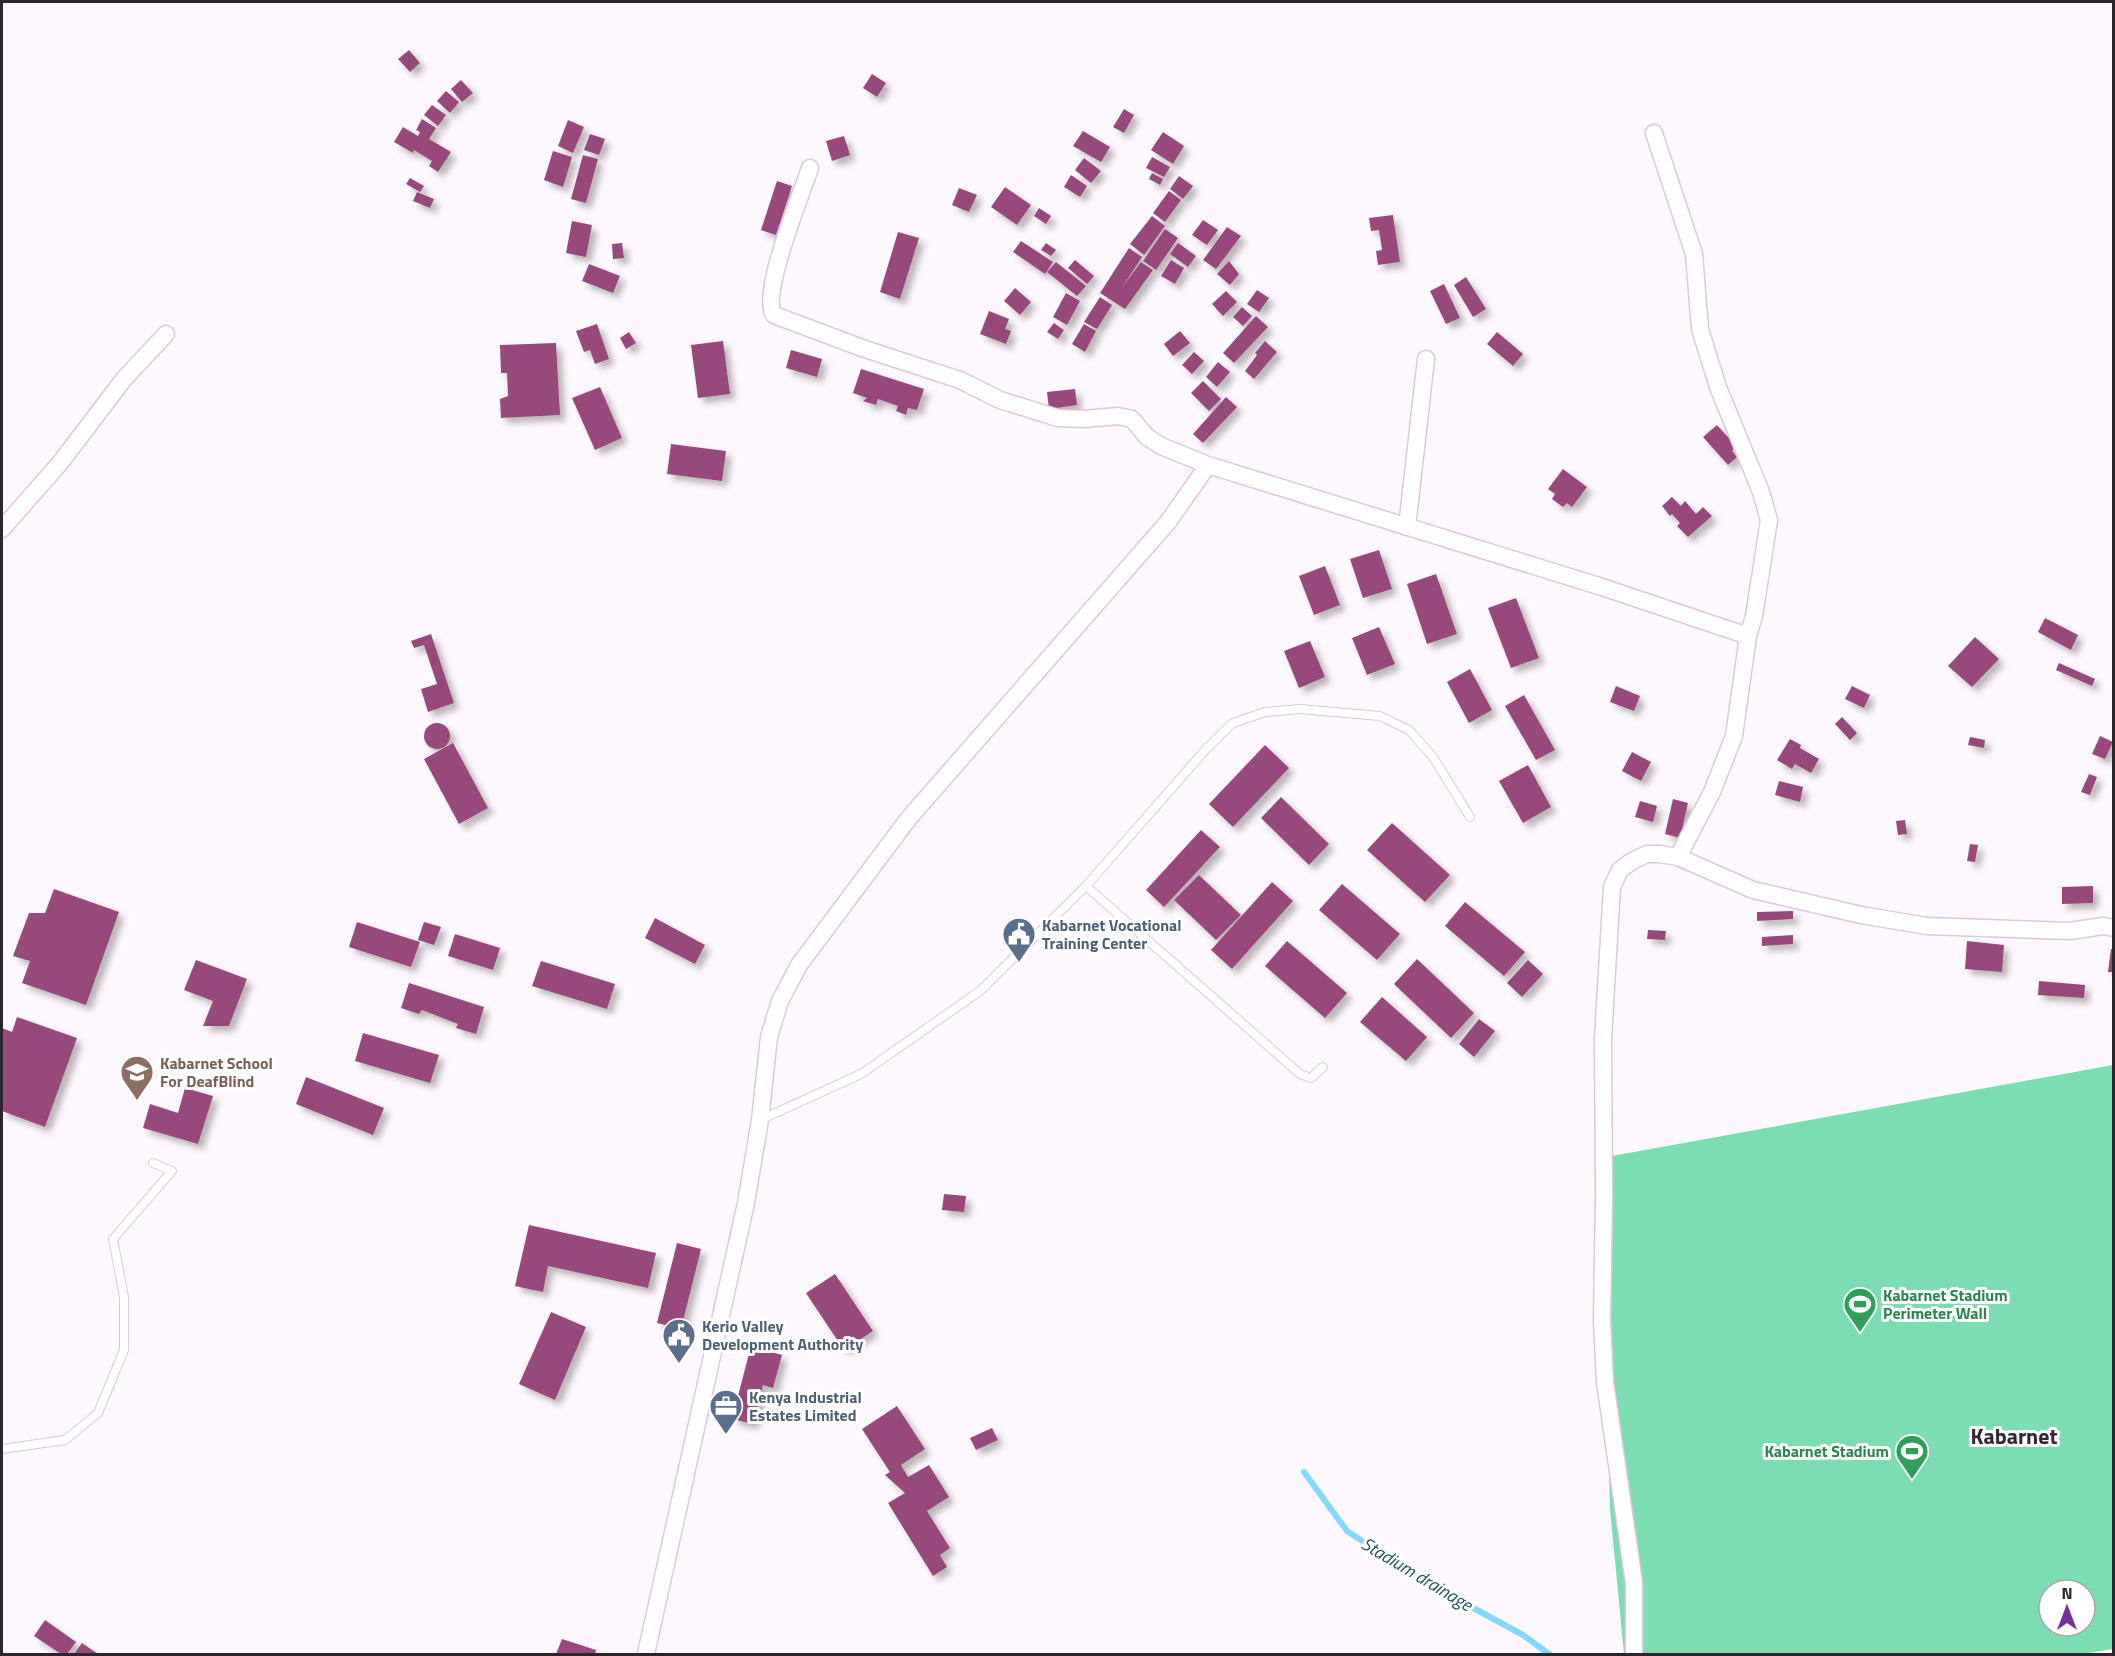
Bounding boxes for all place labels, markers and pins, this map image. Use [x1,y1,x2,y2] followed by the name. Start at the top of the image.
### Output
[1042,913,1182,955] place label: Kabarnet Vocational Training Center
[1001,916,1037,963] public building icon: Kabarnet Vocational Training Center
[160,1051,273,1093] place label: Kabarnet School For DeafBlind
[119,1054,155,1101] school or university icon: Kabarnet School For DeafBlind
[1883,1283,2008,1325] place label: Kabarnet Stadium Perimeter Wall
[1842,1286,1878,1333] sports icon: Kabarnet Stadium Perimeter Wall
[702,1314,863,1356] place label: Kerio Valley Development Authority
[661,1317,697,1364] public building icon: Kerio Valley Development Authority
[749,1385,862,1427] place label: Kenya Industrial Estates Limited
[708,1388,744,1435] office icon: Kenya Industrial Estates Limited
[1894,1433,1930,1480] sports icon: Kabarnet Stadium
[1764,1439,1889,1463] place label: Kabarnet Stadium

